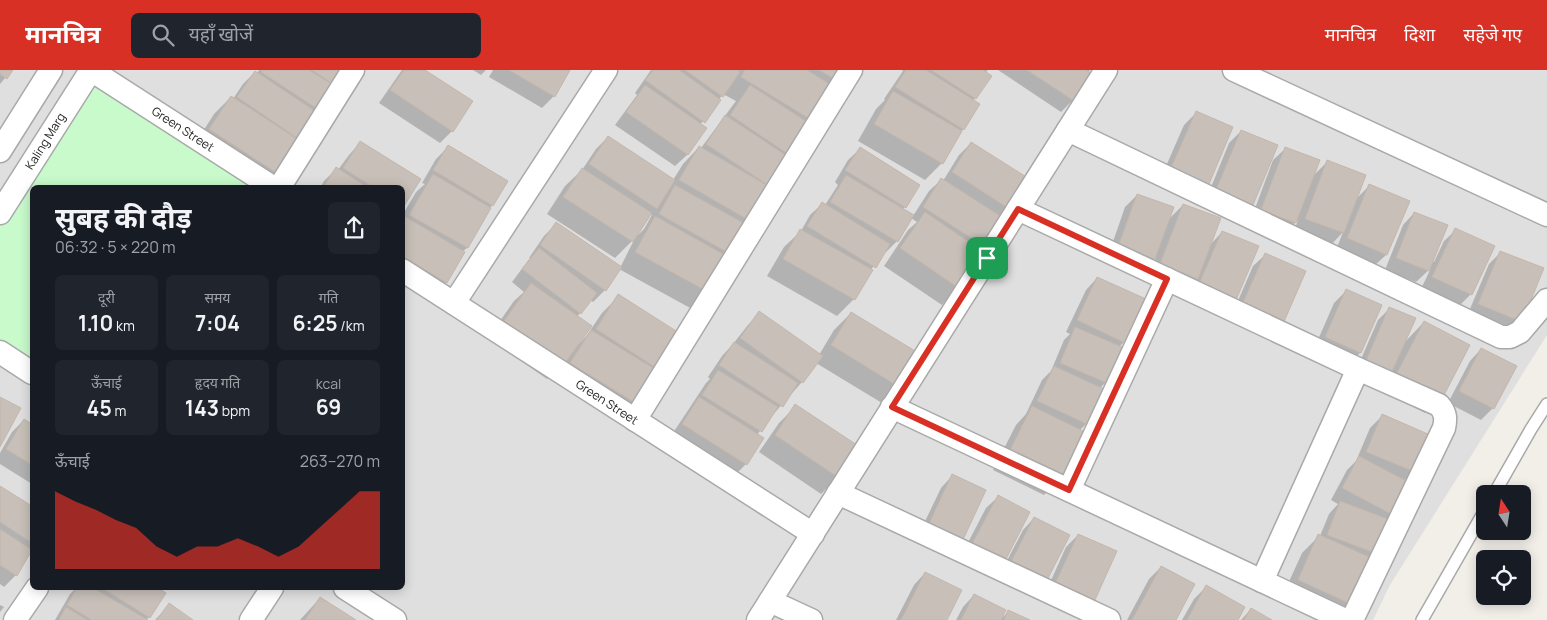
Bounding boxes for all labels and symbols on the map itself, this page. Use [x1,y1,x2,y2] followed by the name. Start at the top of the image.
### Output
[148,102,218,156] street label: Green Street
[21,109,69,173] street label: Kaling Marg
[966,237,1008,279] pin
[572,375,642,429] street label: Green Street
[1476,485,1531,540] north arrow

